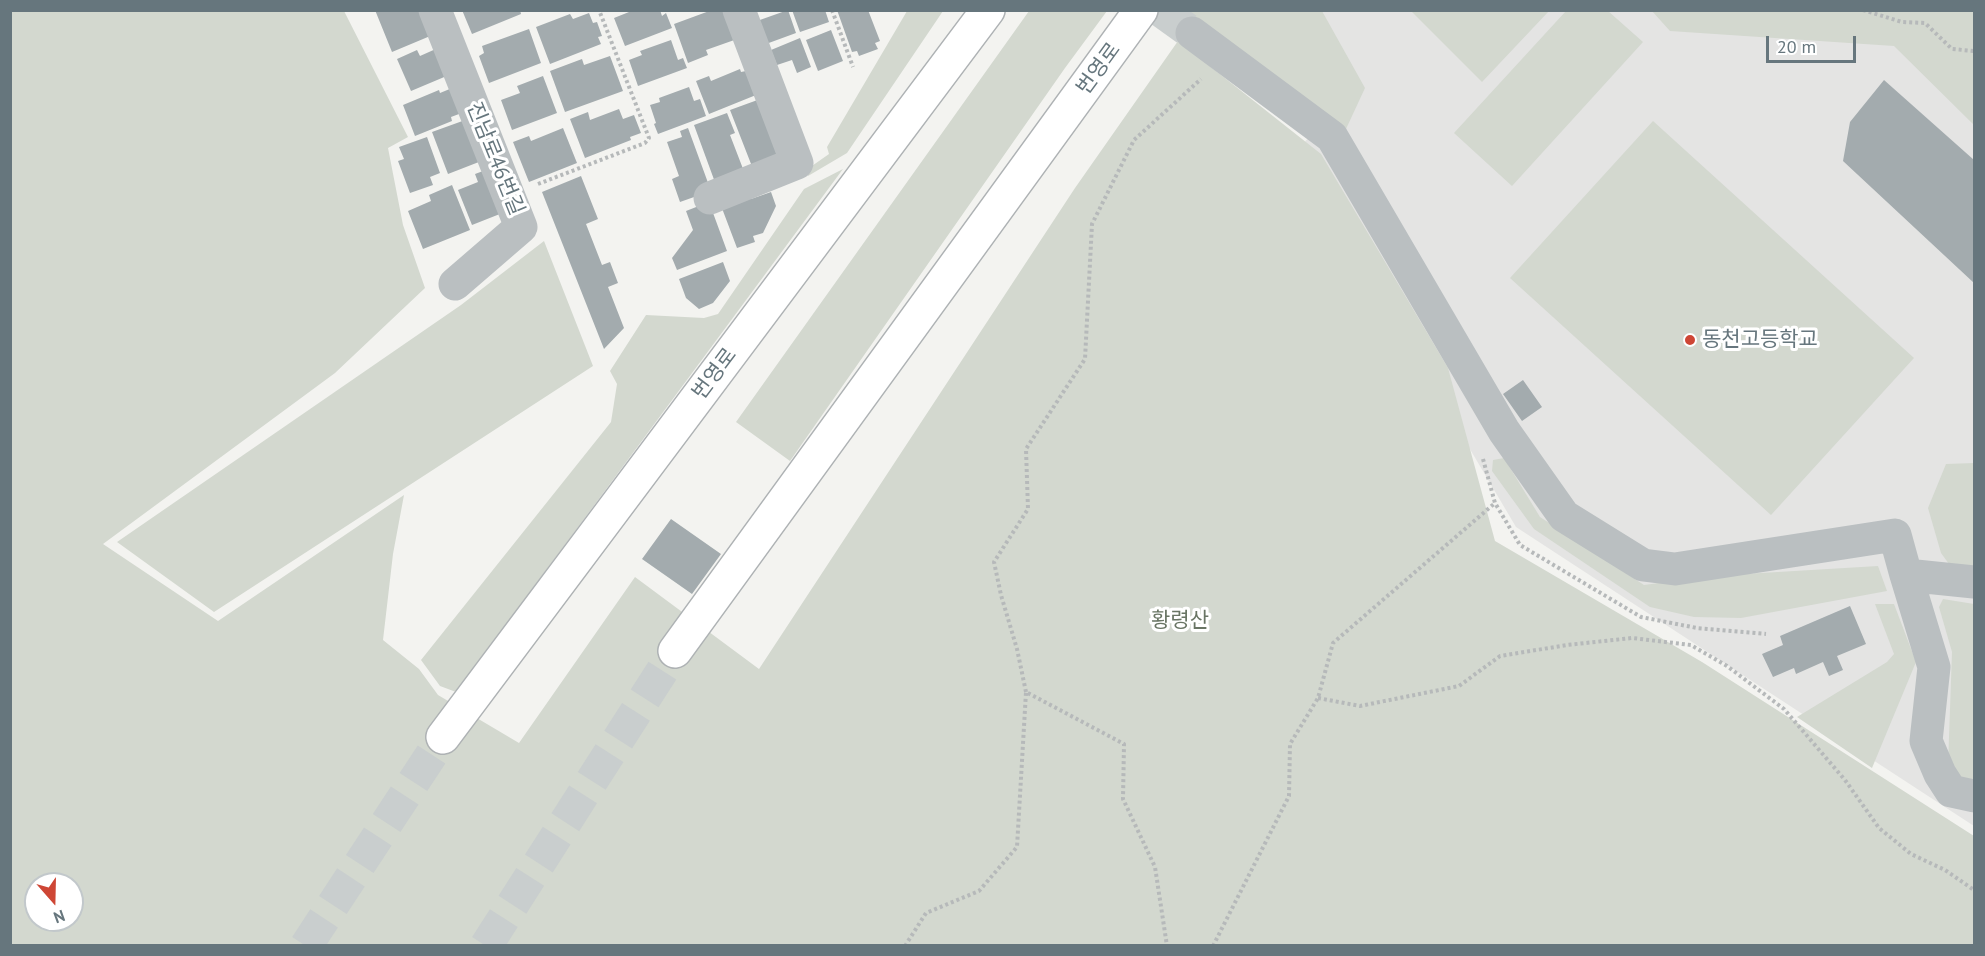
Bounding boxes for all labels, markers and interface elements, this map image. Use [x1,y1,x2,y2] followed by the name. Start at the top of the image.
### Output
[1769,24,1859,62] scale bar
[1777,35,1816,58] text: 20 m
[1072,38,1126,100] street label: 번영로
[461,99,529,219] street label: 진남로46번길
[1702,327,1818,353] place label: 동천고등학교
[1683,333,1697,347] marker: 동천고등학교
[687,343,743,405] street label: 번영로
[1151,608,1209,634] park label: 황령산
[24,872,84,932] north arrow
[51,906,68,928] text: N

